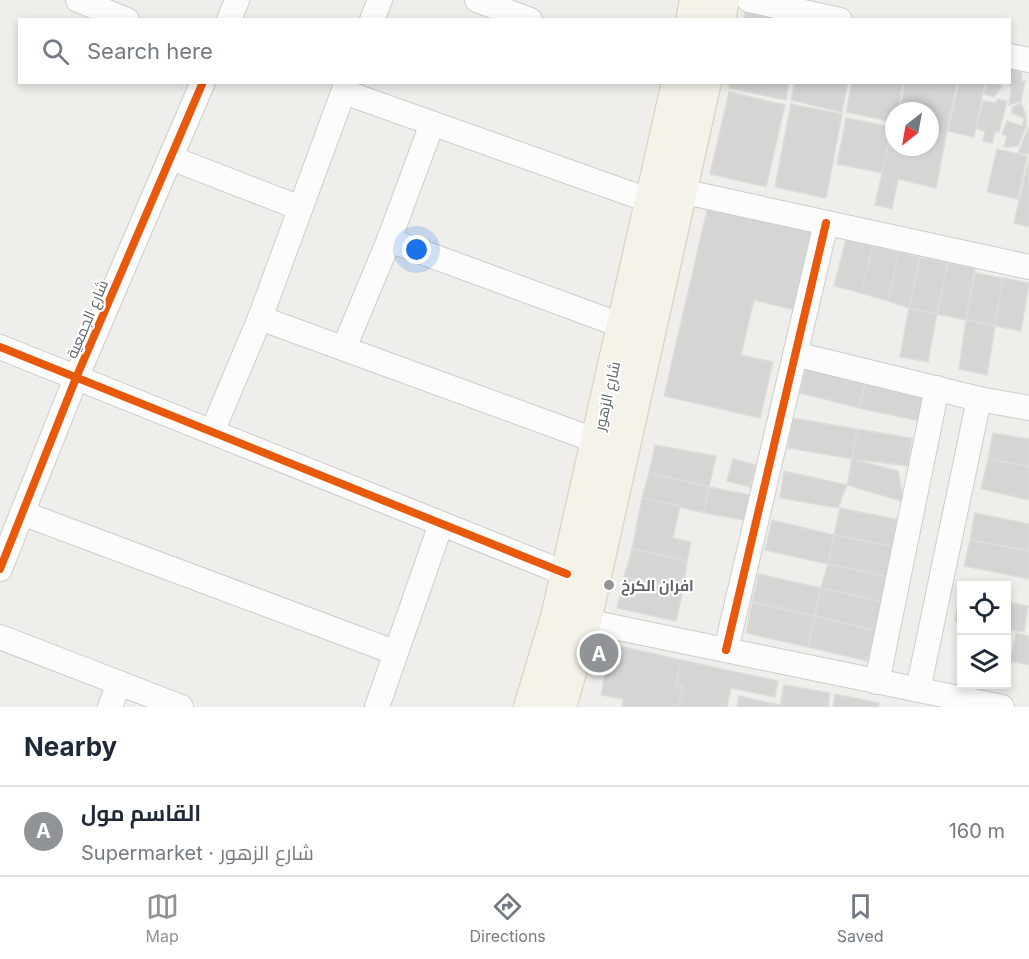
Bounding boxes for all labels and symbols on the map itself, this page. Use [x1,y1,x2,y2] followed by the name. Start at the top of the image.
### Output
[885,102,939,156] north arrow
[402,235,431,264] your location
[62,277,114,362] street label: شارع الجمعية
[590,360,626,434] street label: شارع الزهور
[621,576,694,596] place label: افران الكرخ
[602,578,616,592] marker: افران الكرخ
[580,630,618,676] pin: A

